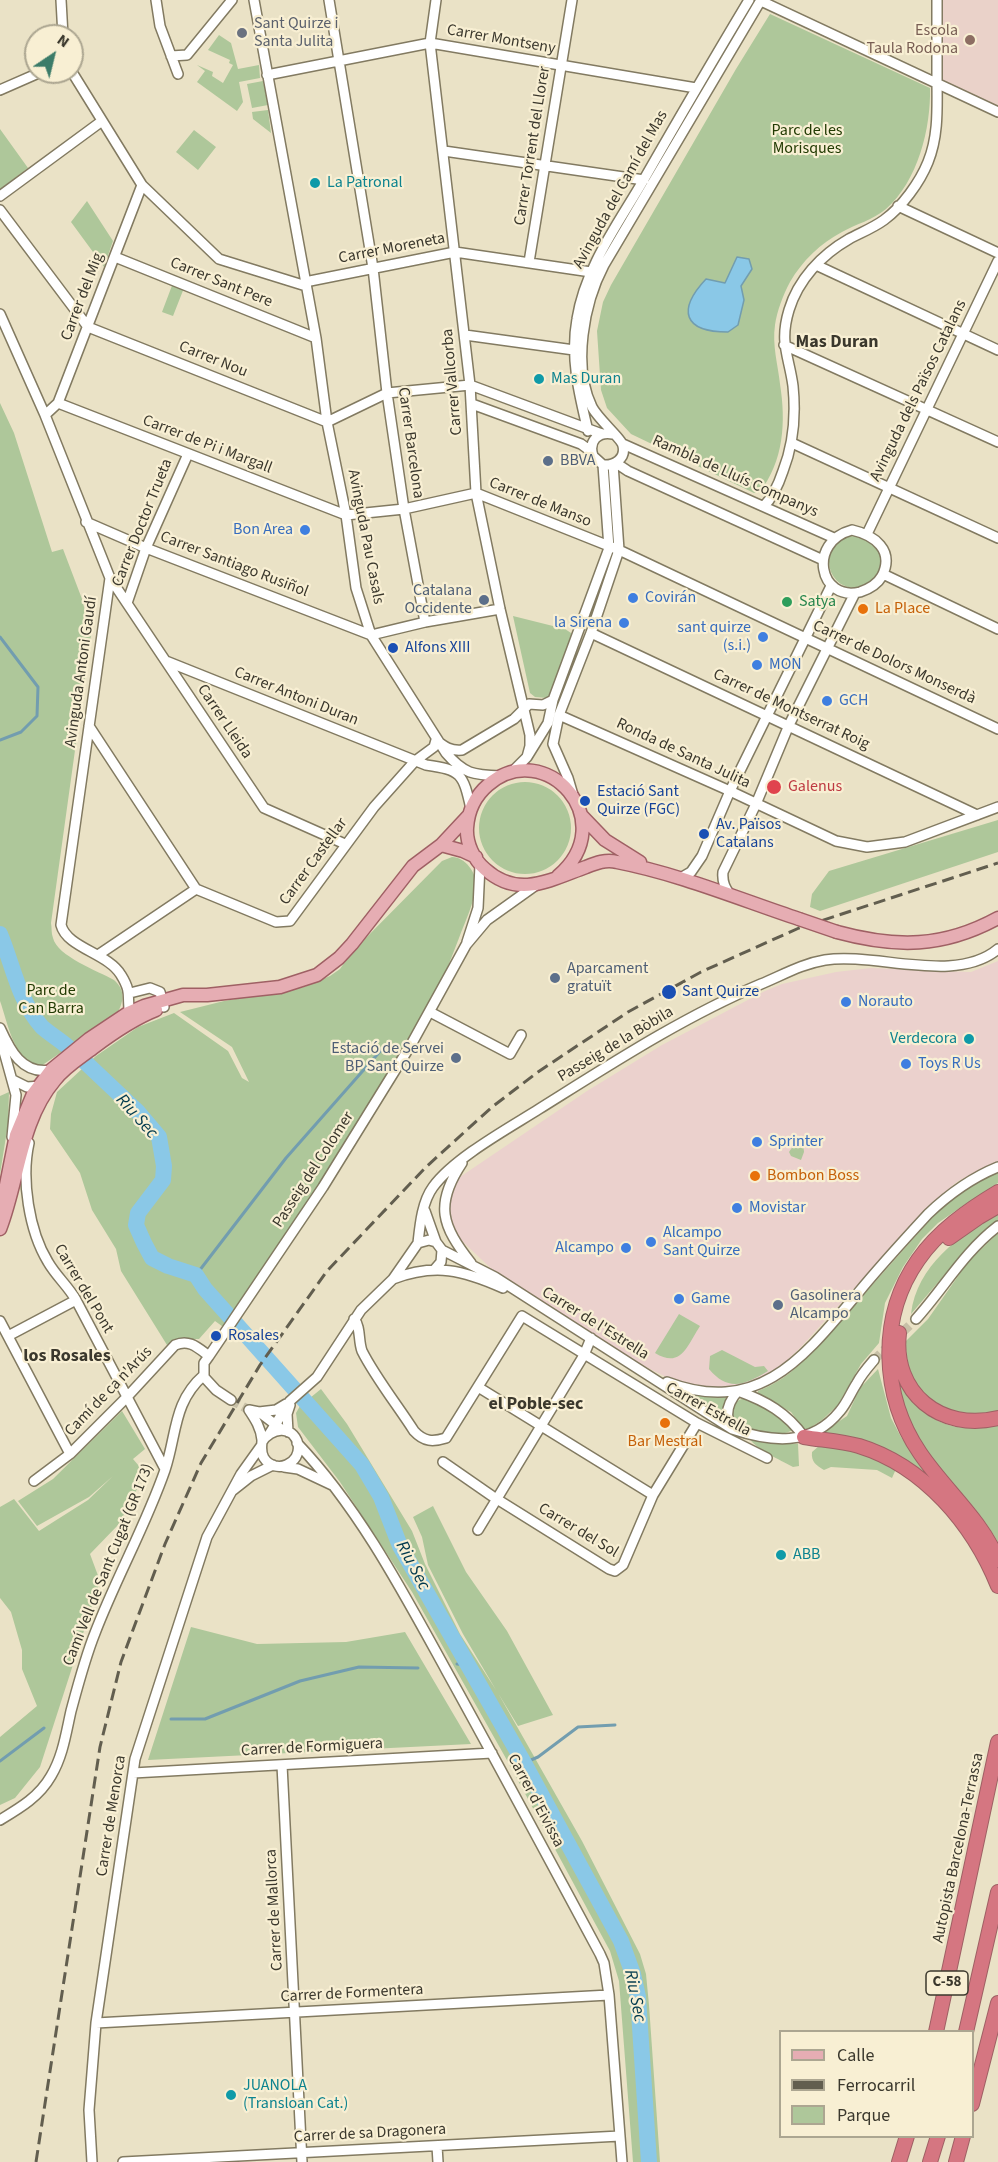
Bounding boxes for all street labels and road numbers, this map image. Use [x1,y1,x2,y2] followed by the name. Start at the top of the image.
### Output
[445,21,557,59] street label: Carrer Montseny
[511,65,555,227] street label: Carrer Torrent del Llorer
[569,108,673,272] street label: Avinguda del Camí del Mas
[337,229,447,269] street label: Carrer Moreneta
[57,250,109,344] street label: Carrer del Mig
[167,254,275,312] street label: Carrer Sant Pere
[867,297,971,485] street label: Avinguda dels Països Catalans
[439,328,467,436] street label: Carrer Vallcorba
[176,338,250,382] street label: Carrer Nou
[393,386,427,500] street label: Carrer Barcelona
[139,411,275,479] street label: Carrer de Pi i Margall
[649,432,821,522] street label: Rambla de Lluís Companys
[109,456,177,590] street label: Carrer Doctor Trueta
[343,468,387,606] street label: Avinguda Pau Casals
[486,474,594,532] street label: Carrer de Manso
[157,528,311,602] street label: Carrer Santiago Rusiñol
[62,595,102,749] street label: Avinguda Antoni Gaudí
[809,617,979,709] street label: Carrer de Dolors Monserdà
[231,663,361,731] street label: Carrer Antoni Duran
[710,665,872,755] street label: Carrer de Montserrat Roig
[192,681,256,763] street label: Carrer Lleida
[613,715,753,793] street label: Ronda de Santa Julita
[276,815,352,909] street label: Carrer Castellar
[555,1003,677,1087] street label: Passeig de la Bòbila
[269,1108,359,1232] street label: Passeig del Colomer
[49,1241,117,1337] street label: Carrer del Pont
[538,1283,652,1365] street label: Carrer de l'Estrella
[61,1343,157,1441] street label: Camí de ca n'Arús
[662,1379,754,1441] street label: Carrer Estrella
[60,1461,158,1669] street label: Camí Vell de Sant Cugat (GR 173)
[534,1500,622,1562] street label: Carrer del Sol
[241,1735,383,1761] street label: Carrer de Formiguera
[502,1751,568,1851] street label: Carrer d'Eivissa
[929,1751,989,1945] street label: Autopista Barcelona-Terrassa
[93,1754,131,1878] street label: Carrer de Menorca
[262,1849,288,1971] street label: Carrer de Mallorca
[926,1971,968,1995] road number: C-58
[280,1981,424,2007] street label: Carrer de Formentera
[293,2120,447,2148] street label: Carrer de sa Dragonera

